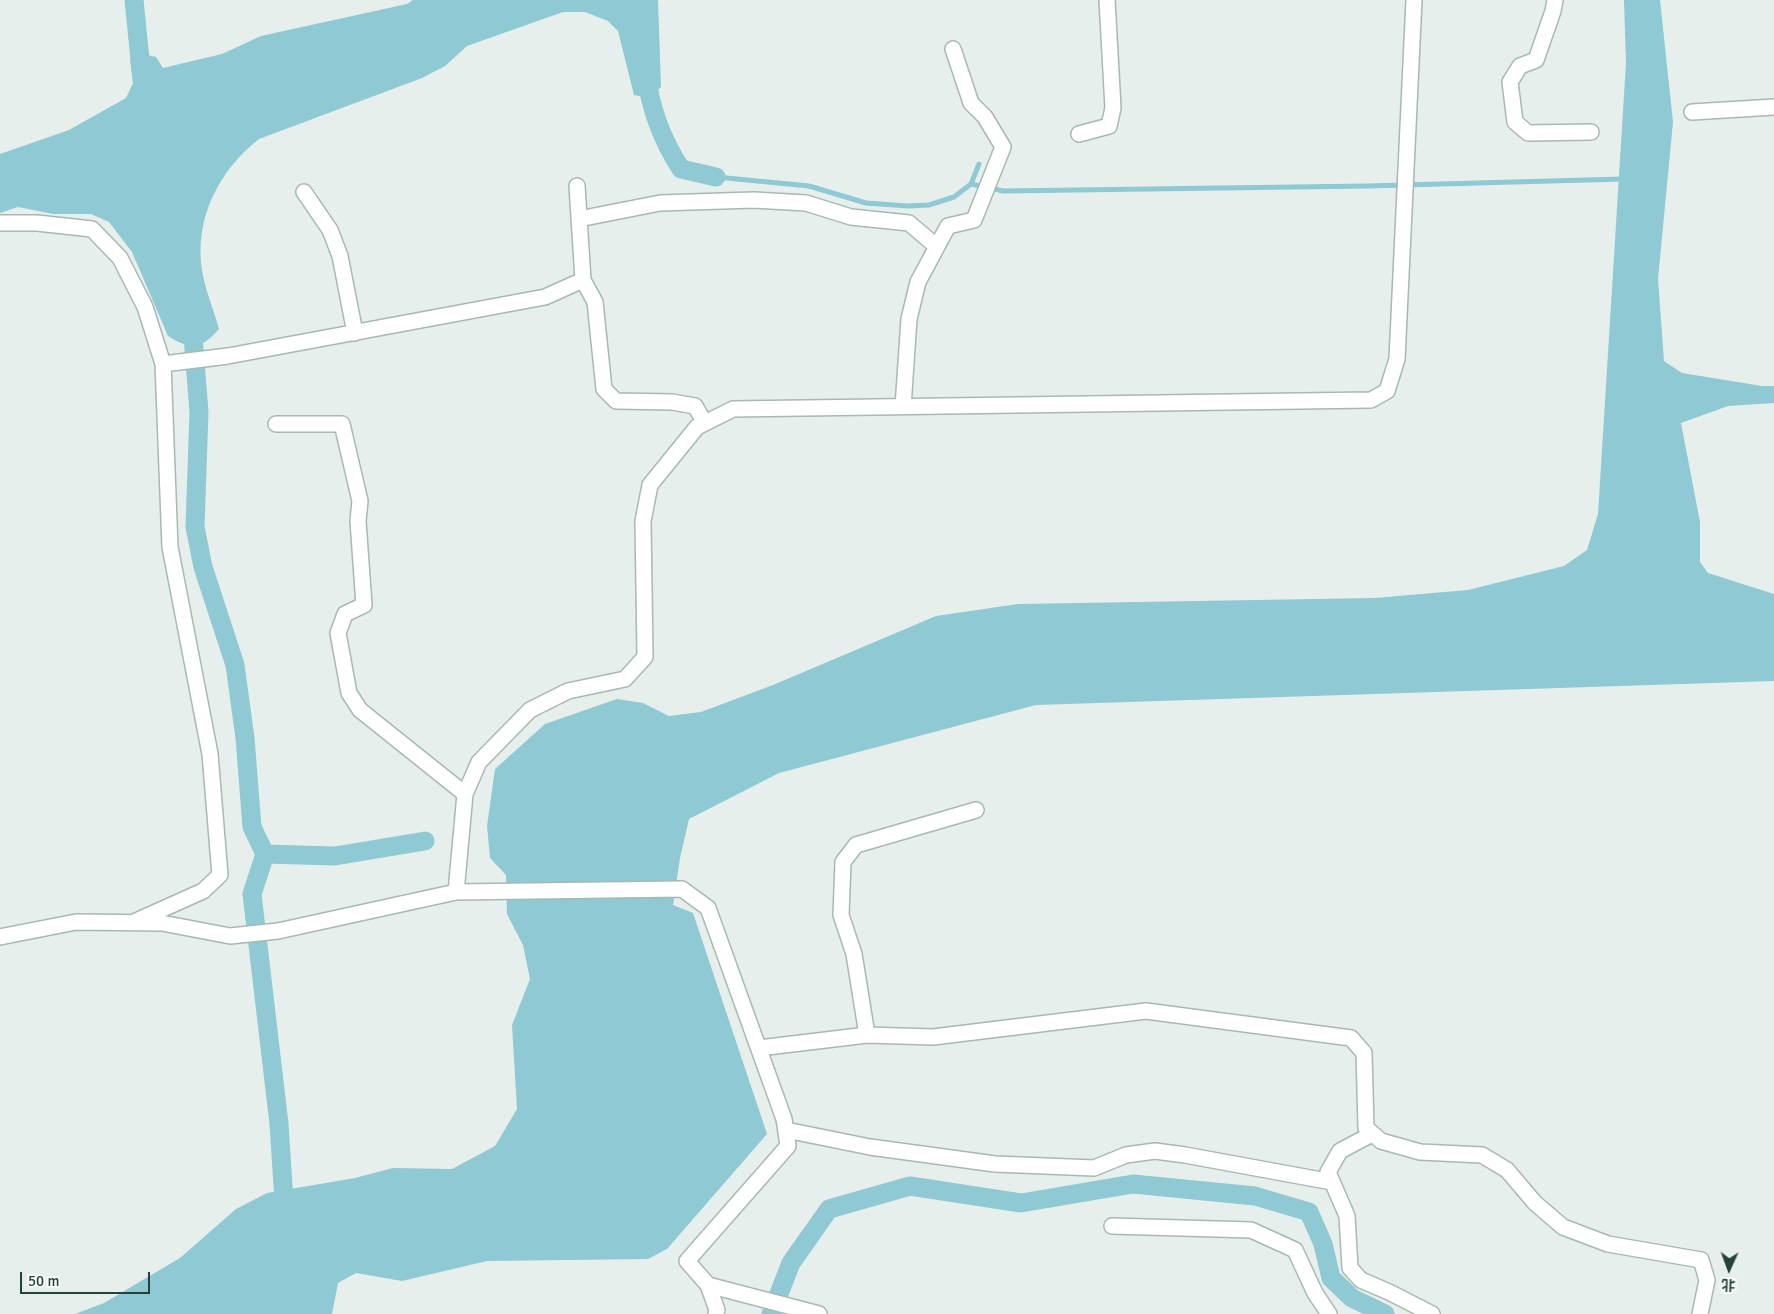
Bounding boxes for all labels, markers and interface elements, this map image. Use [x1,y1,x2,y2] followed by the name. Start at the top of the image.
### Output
[1704,1244,1754,1294] north arrow
[22,1262,152,1294] scale bar
[28,1272,59,1290] text: 50 m
[1721,1276,1736,1293] text: 北

